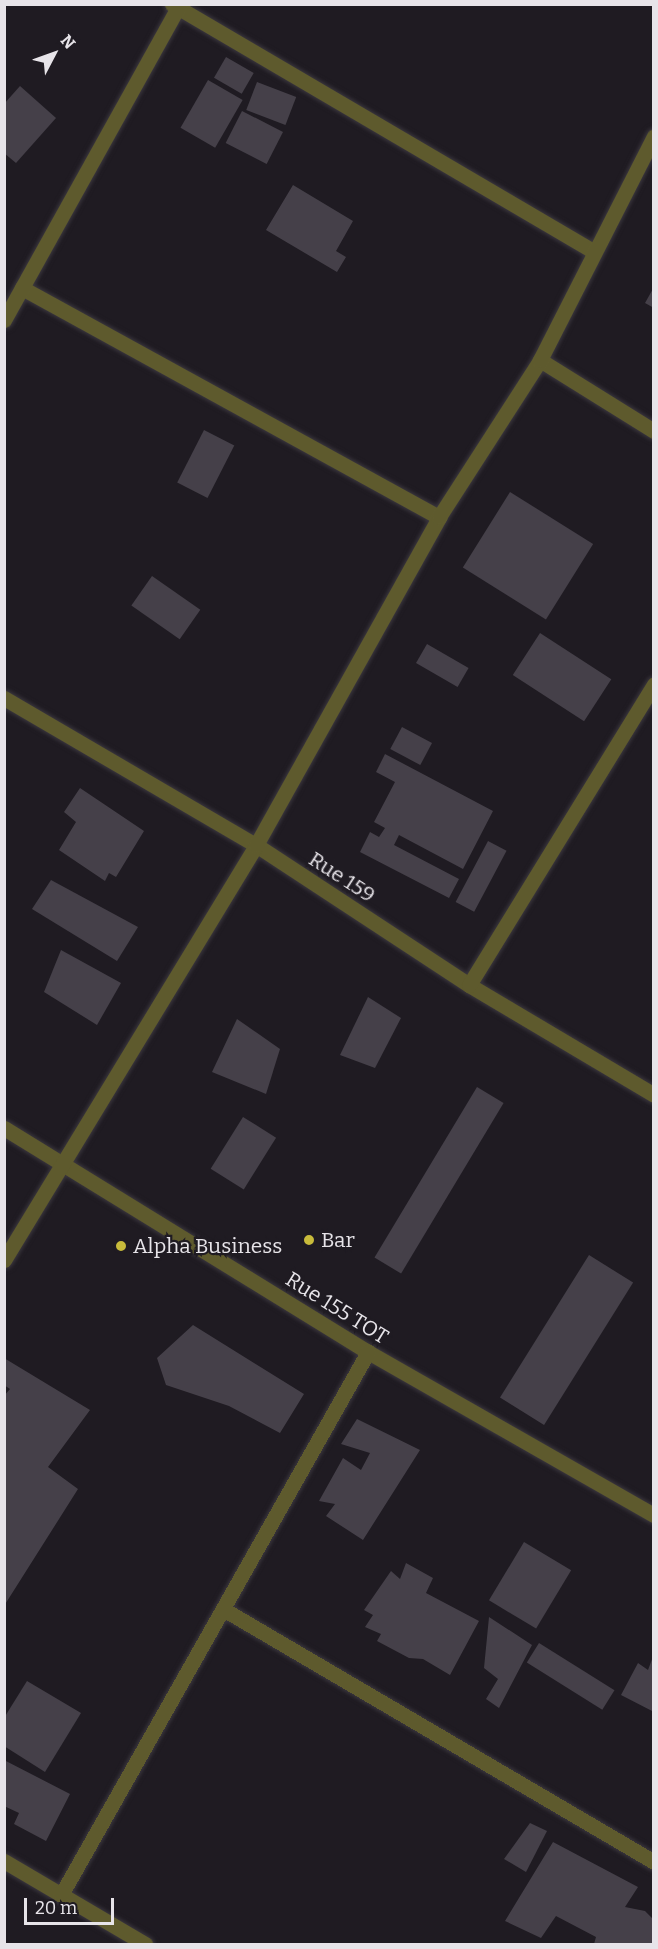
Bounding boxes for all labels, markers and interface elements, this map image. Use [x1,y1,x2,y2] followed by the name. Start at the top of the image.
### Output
[24,24,84,84] north arrow
[57,31,79,53] text: N
[304,846,380,908] street label: Rue 159
[321,1227,355,1253] place label: Bar
[133,1233,282,1259] place label: Alpha Business
[302,1233,316,1247] marker: Bar
[114,1239,128,1253] marker: Alpha Business
[281,1266,393,1350] street label: Rue 155 TOT
[27,1886,117,1924] scale bar
[35,1897,77,1919] text: 20 m

